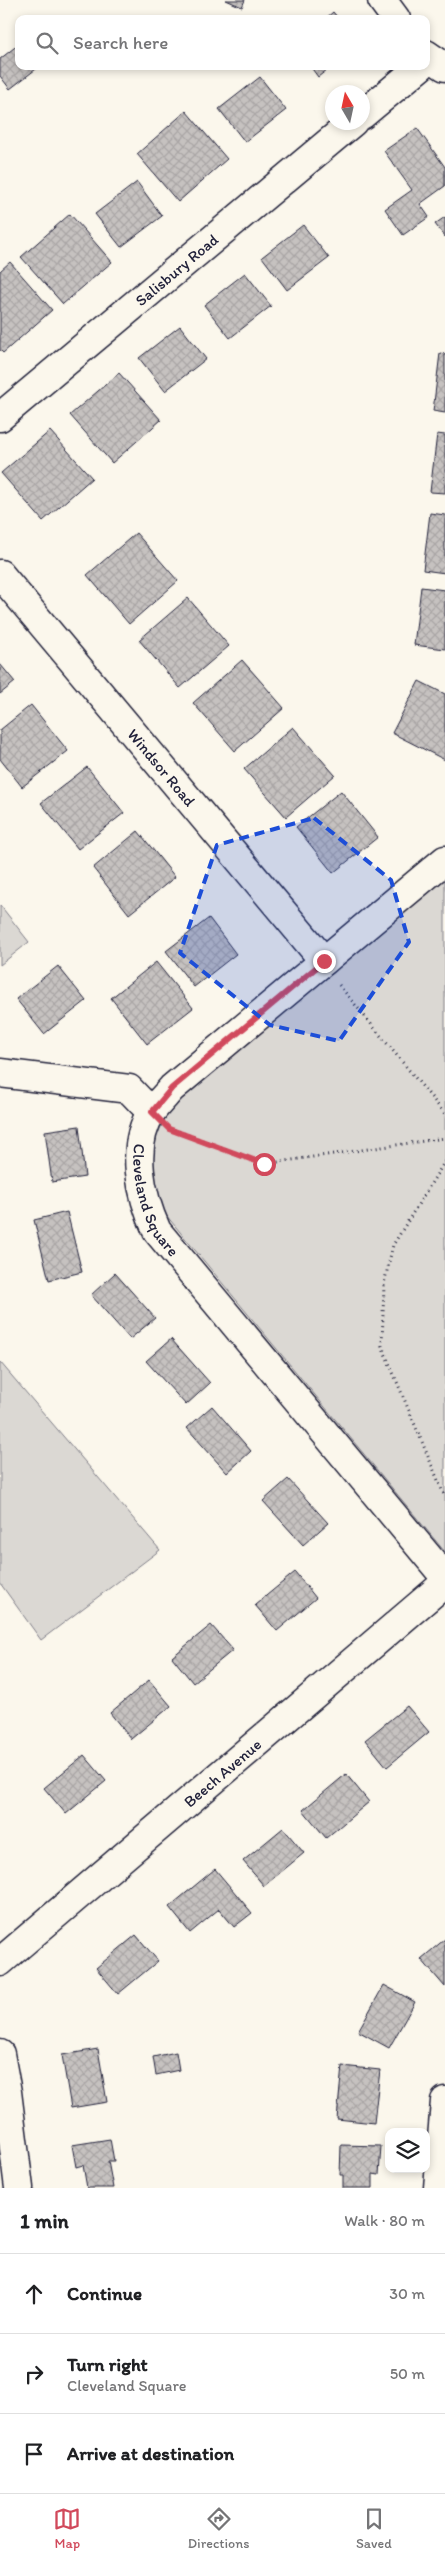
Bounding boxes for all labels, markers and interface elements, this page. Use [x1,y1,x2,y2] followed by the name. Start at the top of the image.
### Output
[15,15,430,70] search box
[33,29,61,57] icon: search
[73,31,168,54] text: Search here
[325,85,370,130] north arrow
[131,230,222,310] street label: Salisbury Road
[123,725,200,811] street label: Windsor Road
[313,950,336,973] route end
[129,1143,183,1260] street label: Cleveland Square
[253,1153,276,1176] route start
[180,1735,265,1811] street label: Beech Avenue
[385,2128,430,2173] map controls
[385,2128,430,2173] button: layers
[20,2208,69,2233] text: 1 min
[344,2211,425,2230] text: Walk · 80 m
[20,2280,48,2308] icon: ahead
[67,2282,142,2305] text: Continue
[389,2284,425,2303] text: 30 m
[67,2353,148,2376] text: Turn right
[20,2360,48,2388] icon: right
[390,2364,425,2383] text: 50 m
[67,2376,186,2395] text: Cleveland Square
[20,2440,48,2468] icon: arrive
[67,2442,234,2465] text: Arrive at destination
[53,2505,81,2552] tab: Map
[188,2505,249,2552] tab: Directions
[356,2505,392,2552] tab: Saved

